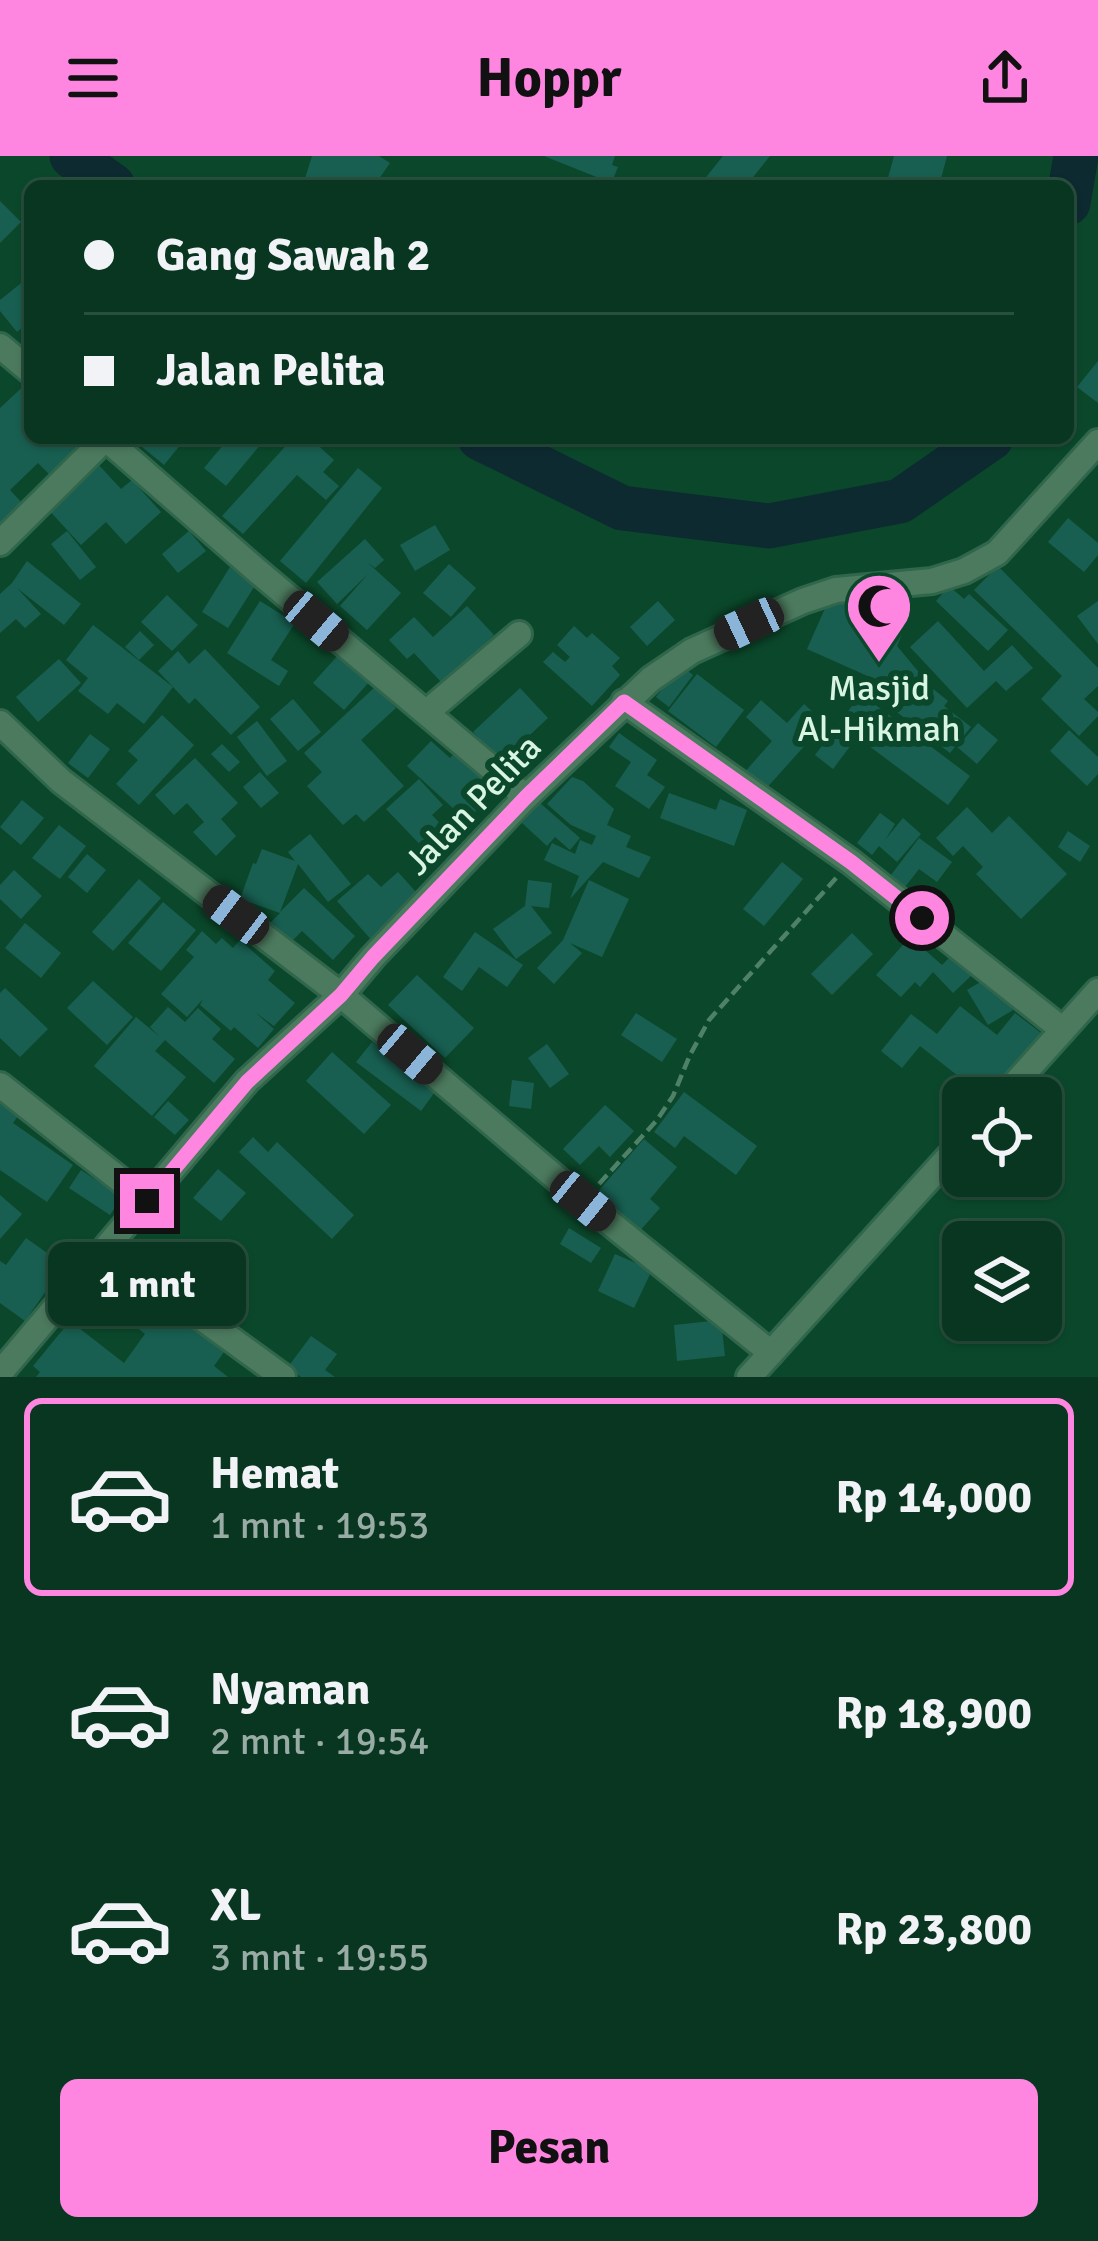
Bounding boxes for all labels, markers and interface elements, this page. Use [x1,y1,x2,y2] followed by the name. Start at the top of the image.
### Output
[60,45,126,111] icon: menu
[477,45,621,112] text: Hoppr
[972,45,1038,111] icon: share
[156,228,430,283] text: Gang Sawah 2
[156,343,386,398] text: Jalan Pelita
[844,571,914,665] mosque icon: Masjid Al-Hikmah
[277,584,355,658] car
[709,592,789,656] car
[797,666,961,752] place label: Masjid Al-Hikmah
[395,725,551,885] street label: Jalan Pelita
[196,879,276,951] car
[895,891,949,945] route start
[371,1017,449,1091] car
[942,1077,1062,1341] map controls
[942,1077,1062,1197] button: locate
[544,1164,622,1238] car
[120,1174,174,1228] route end
[942,1221,1062,1341] button: layers
[48,1243,246,1327] callout: 1 mnt
[98,1260,196,1308] text: 1 mnt
[66,1443,174,1551] icon: car
[210,1446,339,1501] text: Hemat
[835,1470,1032,1525] text: Rp 14,000
[210,1501,429,1549] text: 1 mnt · 19:53
[66,1659,174,1767] icon: car
[210,1662,370,1717] text: Nyaman
[835,1686,1032,1741] text: Rp 18,900
[210,1717,429,1765] text: 2 mnt · 19:54
[66,1875,174,1983] icon: car
[210,1878,261,1933] text: XL
[835,1902,1032,1957] text: Rp 23,800
[210,1933,429,1981] text: 3 mnt · 19:55
[60,2079,1038,2217] button: Pesan

